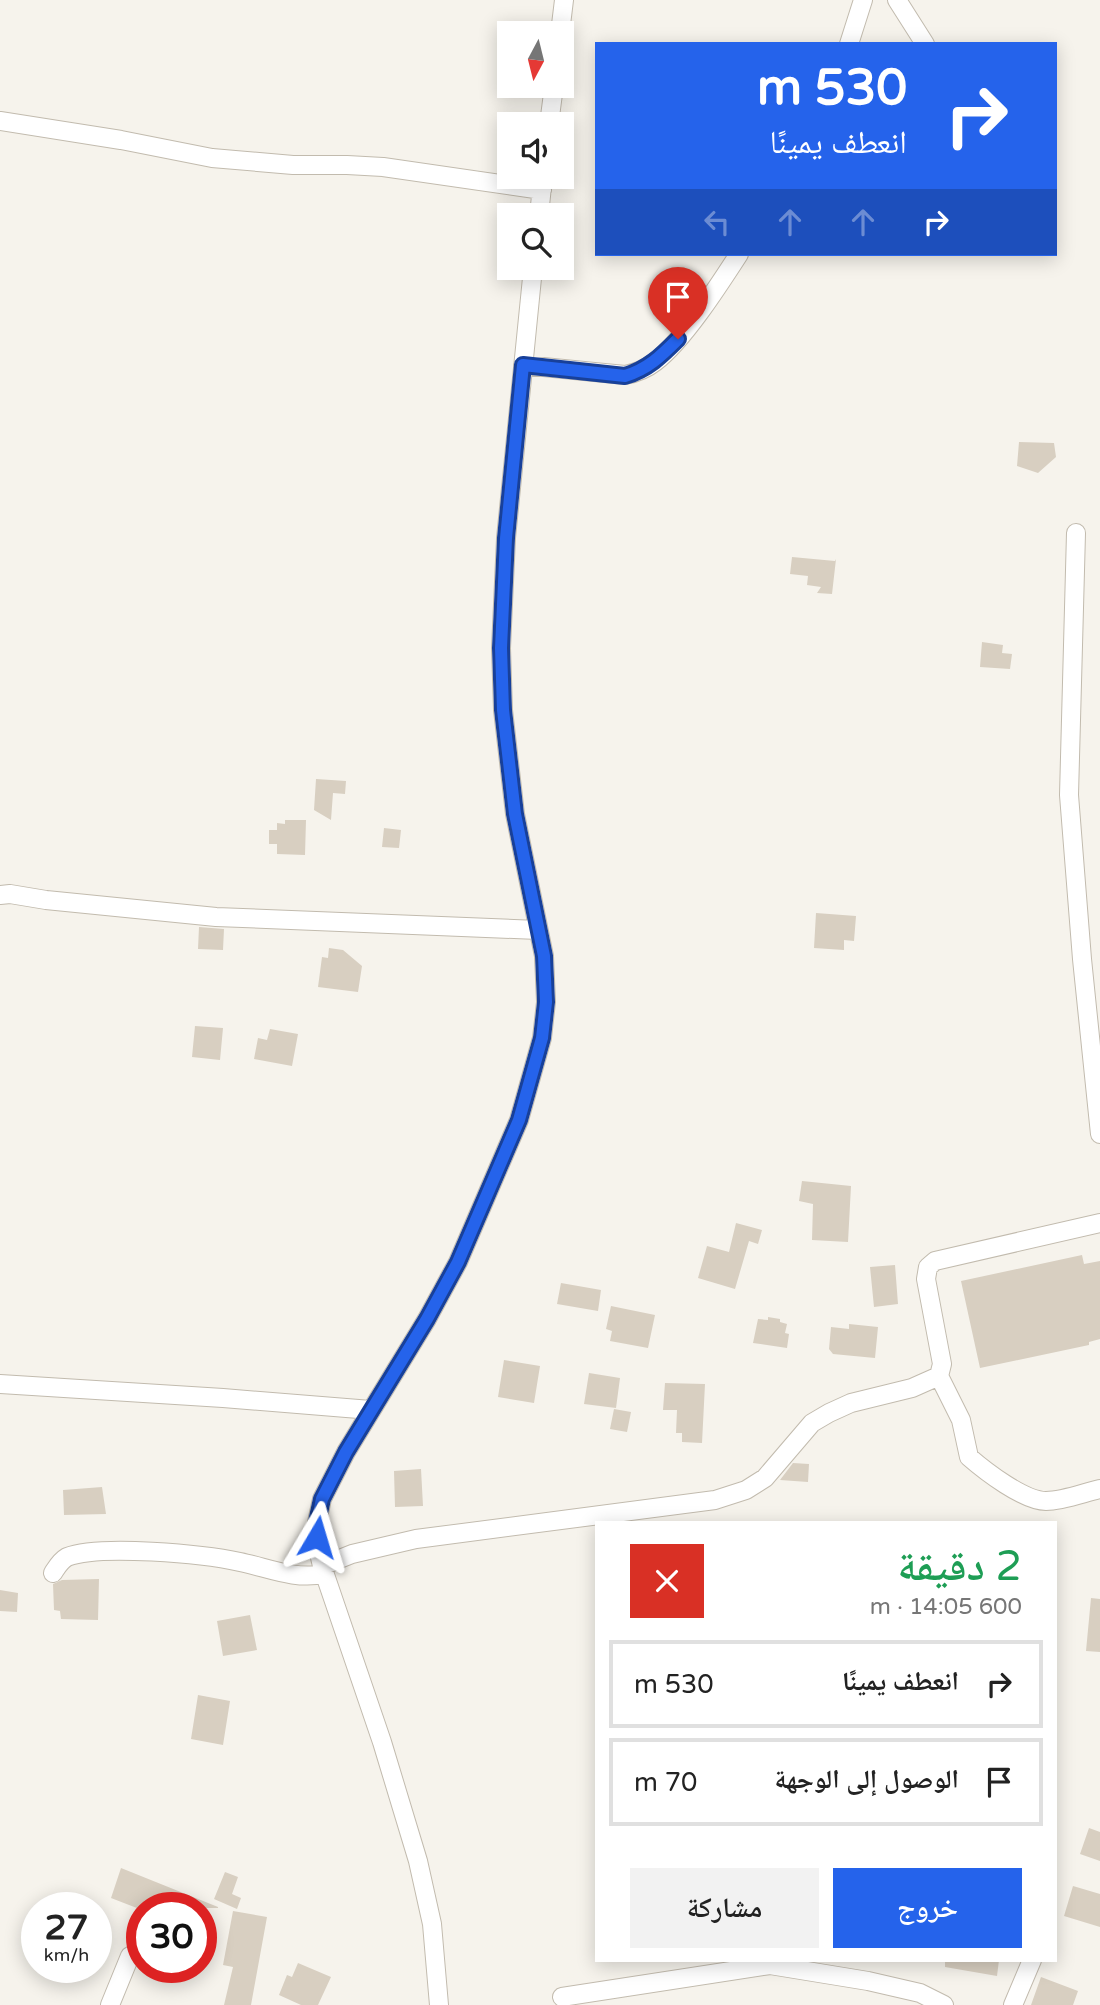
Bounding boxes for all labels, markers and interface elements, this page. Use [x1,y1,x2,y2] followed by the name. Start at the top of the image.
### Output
[497,21,574,98] north arrow
[497,21,574,280] map controls
[757,59,907,118] text: 530 m
[931,70,1022,161] icon: right
[497,112,574,189] button: sound
[770,124,907,162] text: انعطف يمينًا
[497,203,574,280] button: search
[698,203,736,241] icon: left
[771,203,809,241] icon: ahead
[844,203,882,241] icon: ahead
[917,203,955,241] icon: right
[648,267,708,339] pin
[659,278,697,316] icon: arrive
[280,1500,354,1574] position arrow
[897,1541,1022,1592] text: 2 دقيقة
[630,1544,704,1618] button: close
[870,1593,1022,1621] text: 600 m · 14:05
[980,1665,1018,1703] icon: right
[842,1666,959,1697] text: انعطف يمينًا
[634,1669,714,1700] text: 530 m
[980,1763,1018,1801] icon: arrive
[775,1764,959,1795] text: الوصول إلى الوجهة
[634,1767,697,1798] text: 70 m
[630,1868,819,1948] button: مشاركة
[833,1868,1022,1948] button: خروج
[126,1892,217,1983] speed limit sign: 30
[45,1907,88,1949] text: 27
[44,1944,89,1966] text: km/h

